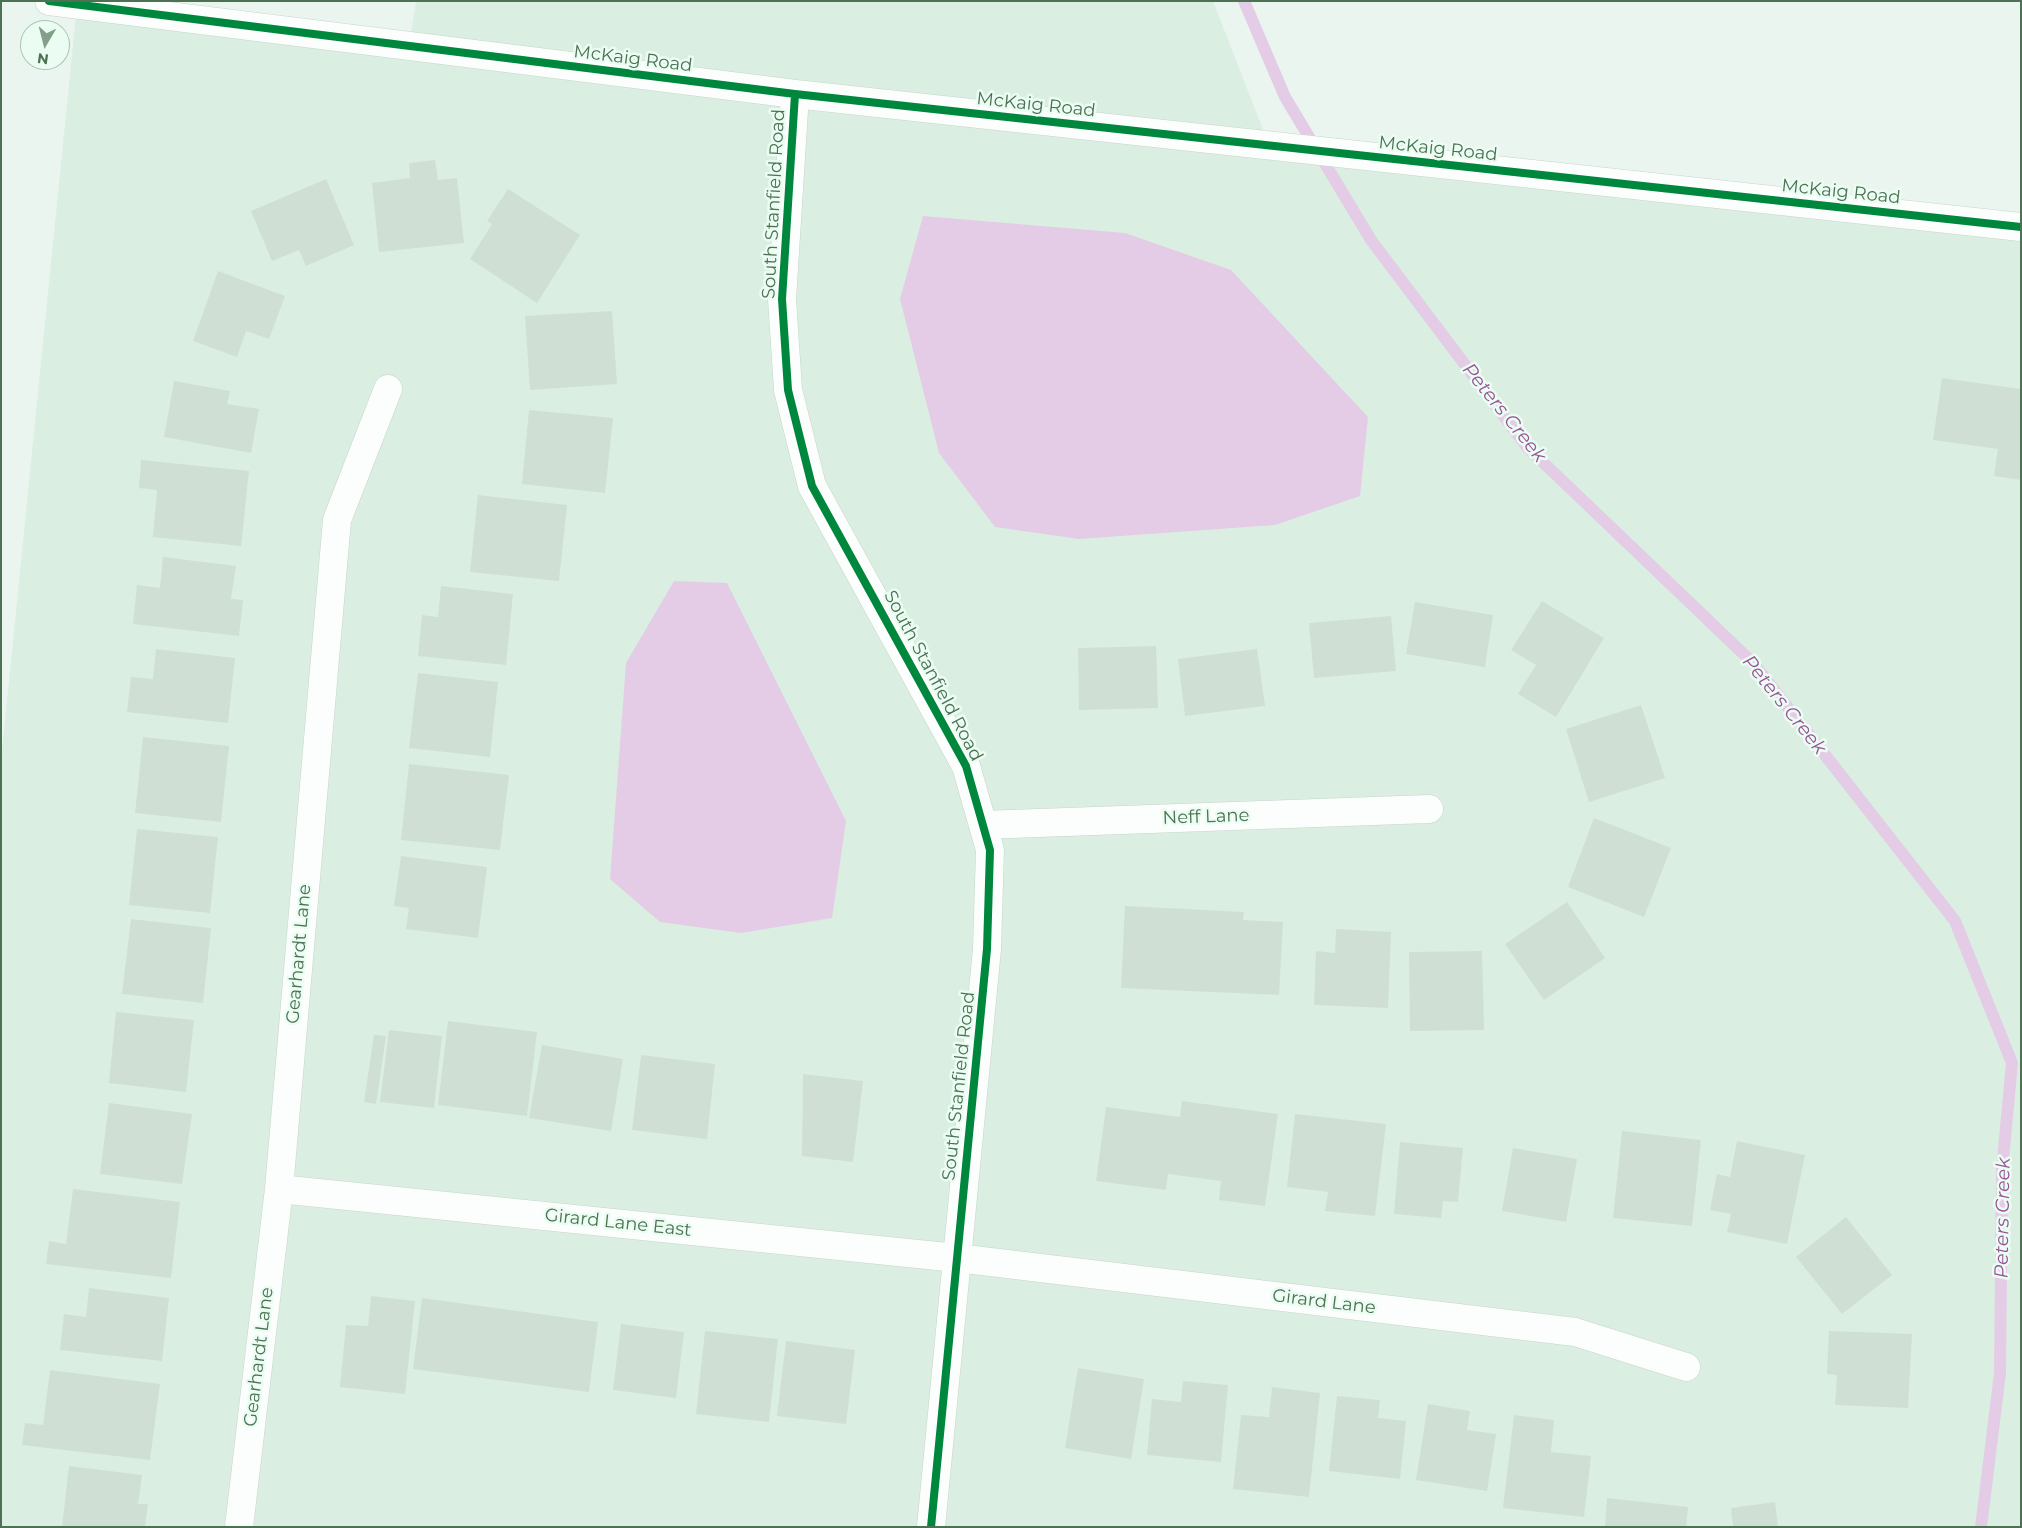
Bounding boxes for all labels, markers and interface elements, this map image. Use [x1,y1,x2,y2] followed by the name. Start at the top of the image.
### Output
[20,20,70,70] north arrow
[572,41,694,77] street label: McKaig Road
[36,49,50,69] text: N
[975,88,1097,122] street label: McKaig Road
[758,109,790,299] street label: South Stanfield Road
[1377,132,1499,166] street label: McKaig Road
[1780,175,1902,209] street label: McKaig Road
[1457,359,1551,467] water label: Peters Creek
[879,587,987,765] street label: South Stanfield Road
[1737,651,1831,759] water label: Peters Creek
[1162,805,1250,829] street label: Neff Lane
[282,883,316,1025] street label: Gearhardt Lane
[938,990,980,1182] street label: South Stanfield Road
[1991,1157,2015,1279] water label: Peters Creek
[544,1205,692,1241] street label: Girard Lane East
[1271,1285,1377,1319] street label: Girard Lane
[240,1286,278,1428] street label: Gearhardt Lane

